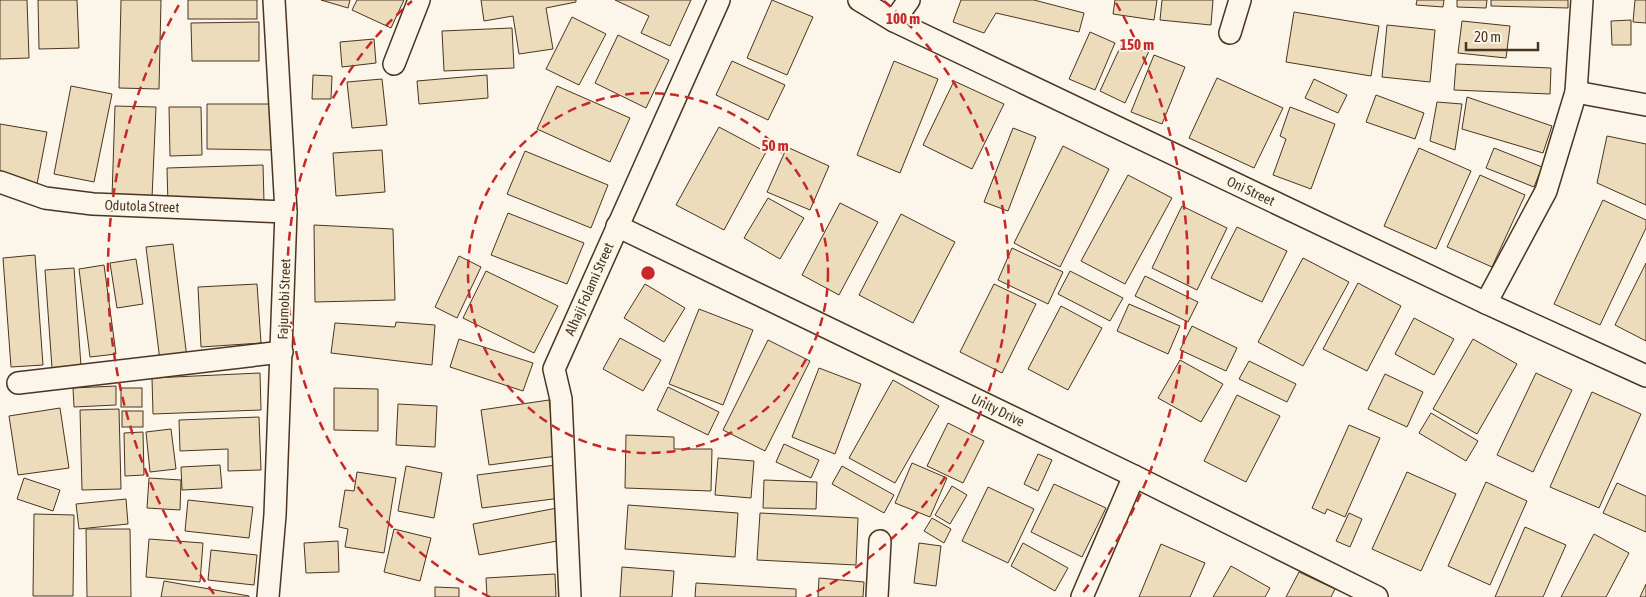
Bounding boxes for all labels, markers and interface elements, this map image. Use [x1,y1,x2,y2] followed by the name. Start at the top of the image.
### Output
[886,10,920,27] text: 100 m
[1466,20,1538,52] scale bar
[1474,28,1501,45] text: 20 m
[1120,36,1154,53] text: 150 m
[762,137,789,154] text: 50 m
[1225,173,1277,209] street label: Oni Street
[104,197,180,215] street label: Odutola Street
[561,240,617,338] street label: Alhaji Folami Street
[275,258,293,340] street label: Fajumobi Street
[639,264,657,282] centre of rings
[969,390,1027,430] street label: Unity Drive

